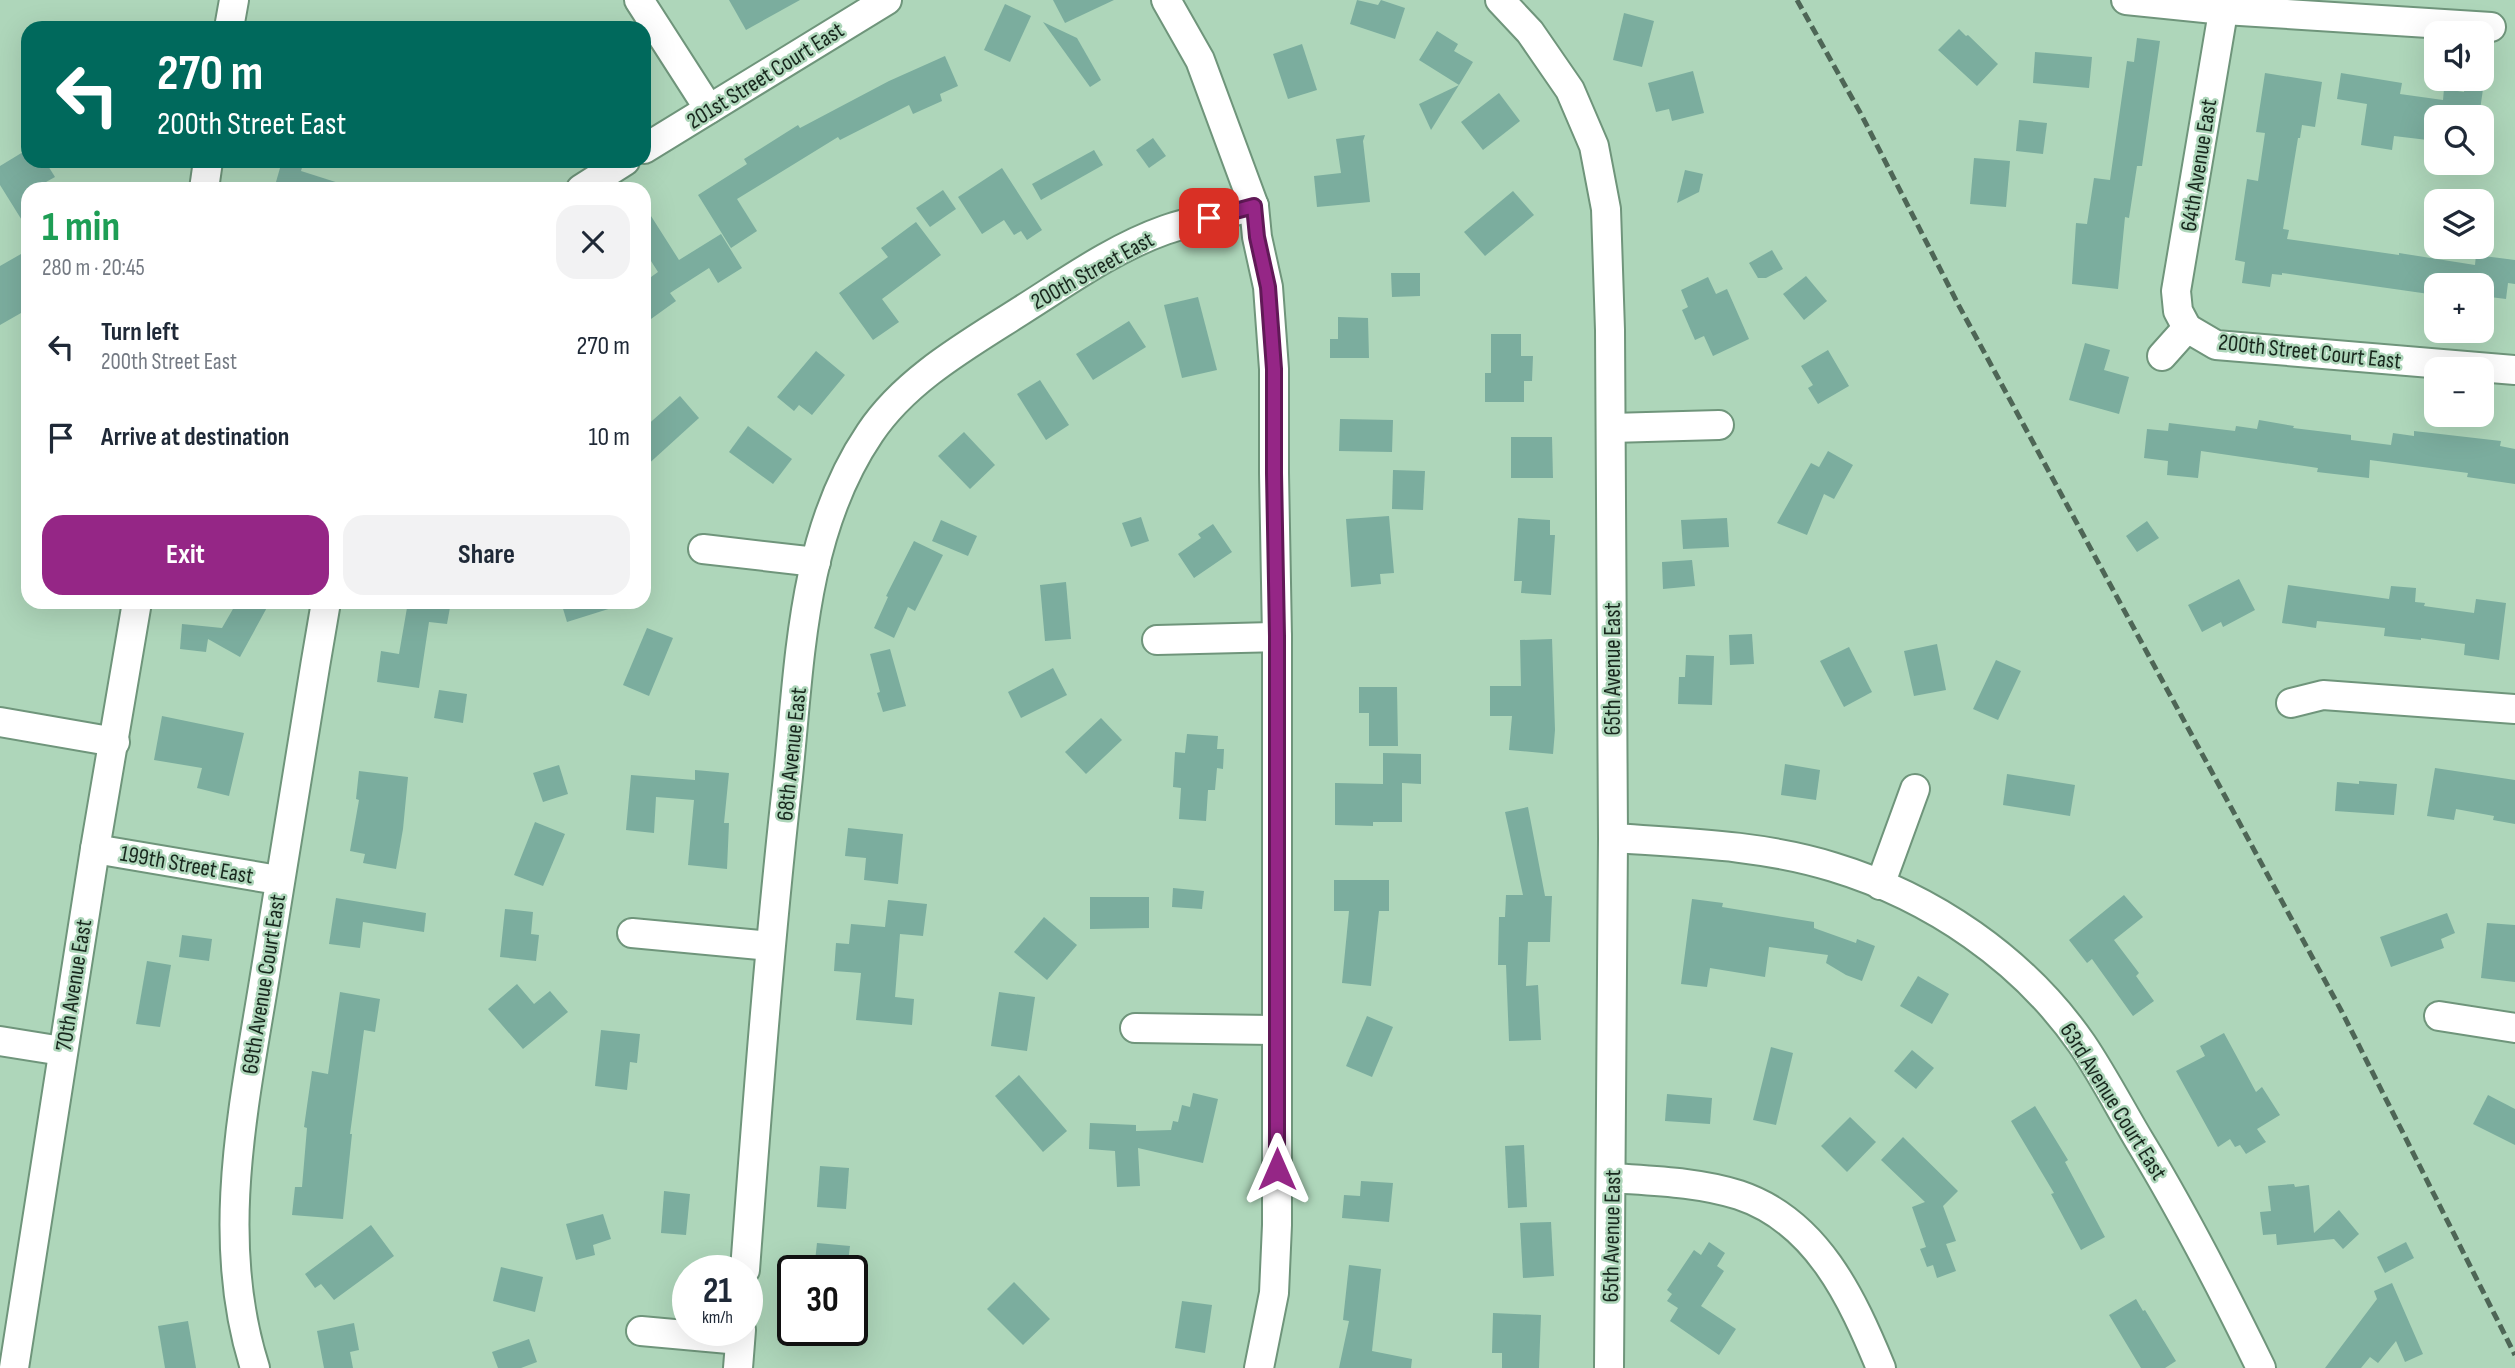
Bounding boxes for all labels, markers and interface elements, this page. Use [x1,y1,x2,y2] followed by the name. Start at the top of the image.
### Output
[682,16,849,135] street label: 201st Street Court East
[2424,21,2494,427] map controls
[2424,21,2494,91] button: sound
[157,45,263,104] text: 270 m
[42,49,133,140] icon: left
[2175,97,2223,233] street label: 64th Avenue East
[157,105,346,144] text: 200th Street East
[2424,105,2494,175] button: search
[1179,188,1239,248] pin
[2424,189,2494,259] button: layers
[1190,199,1228,237] icon: arrive
[42,202,120,253] text: 1 min
[556,205,630,279] button: close
[1026,226,1159,316] street label: 200th Street East
[42,254,145,282] text: 280 m · 20:45
[2424,273,2494,343] button: +
[101,317,179,348] text: Turn left
[42,328,80,366] icon: left
[2217,328,2403,376] street label: 200th Street Court East
[577,331,630,362] text: 270 m
[101,348,237,376] text: 200th Street East
[2424,357,2494,427] button: −
[42,419,80,457] icon: arrive
[101,422,289,453] text: Arrive at destination
[588,422,630,453] text: 10 m
[42,515,329,595] button: Exit
[343,515,630,595] button: Share
[1599,603,1627,735] street label: 65th Avenue East
[771,686,813,822] street label: 68th Avenue East
[118,840,256,890] street label: 199th Street East
[236,892,292,1076] street label: 69th Avenue Court East
[50,917,98,1053] street label: 70th Avenue East
[2054,1018,2173,1185] street label: 63rd Avenue Court East
[1240,1132,1314,1206] position arrow
[1597,1169,1627,1303] street label: 65th Avenue East
[777,1255,868,1346] speed limit sign: 30
[703,1270,732,1313] text: 21
[702,1307,733,1328] text: km/h

